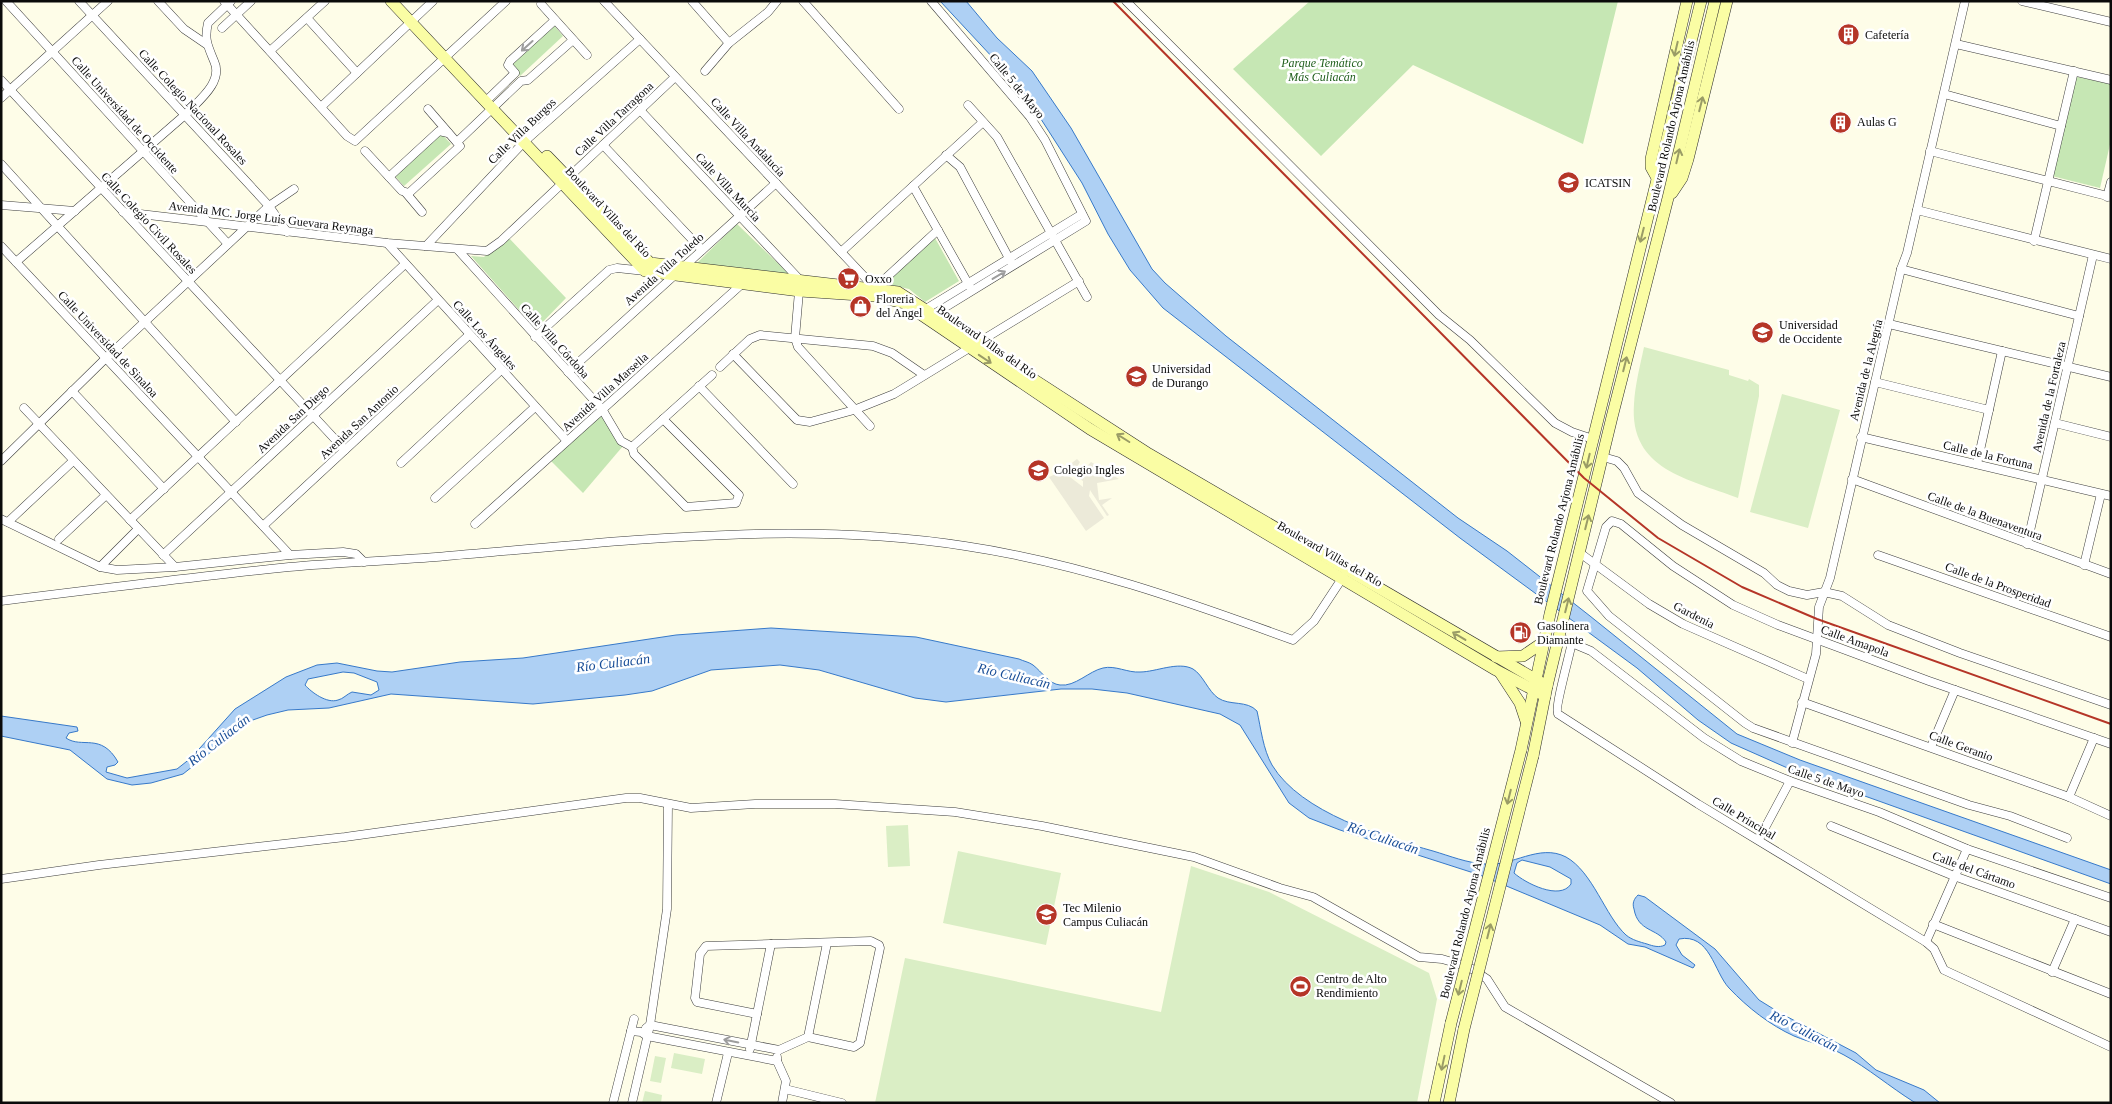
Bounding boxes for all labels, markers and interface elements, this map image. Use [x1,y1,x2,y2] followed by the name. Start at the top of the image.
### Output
[1837,23,1861,47] building icon: Cafetería
[1865,28,1910,42] place label: Cafetería
[1644,39,1698,213] street label: Boulevard Rolando Arjona Amábilis
[520,40,533,51] one-way arrow
[1671,40,1680,56] one-way arrow
[136,46,251,168] street label: Calle Colegio Nacional Rosales
[986,51,1048,121] street label: Calle 5 de Mayo
[69,53,181,177] street label: Calle Universidad de Occidente
[1280,56,1363,84] park label: Parque Temático Más Culiacán
[572,78,657,159] street label: Calle Villa Tarragona
[485,95,559,167] street label: Calle Villa Burgos
[708,95,789,180] street label: Calle Villa Andalucía
[1697,96,1707,112] one-way arrow
[1829,110,1853,134] building icon: Aulas G
[1857,115,1897,129] place label: Aulas G
[1674,148,1683,164] one-way arrow
[693,150,764,225] street label: Calle Villa Murcia
[562,164,654,260] street label: Boulevard Villas del Río
[98,169,200,277] street label: Calle Colegio Civil Rosales
[1557,171,1581,195] school or university icon: ICATSIN
[1585,176,1631,190] place label: ICATSIN
[168,198,375,238] street label: Avenida MC. Jorge Luis Guevara Reynaga
[1637,227,1646,243] one-way arrow
[622,230,706,308] street label: Avenida Villa Toledo
[837,267,861,291] supermarket icon: Oxxo
[991,269,1005,279] one-way arrow
[865,272,892,286] place label: Oxxo
[55,288,161,401] street label: Calle Universidad de Sinaloa
[876,292,923,320] place label: Floreria del Angel
[848,294,872,318] shop icon: Floreria del Angel
[450,297,520,373] street label: Calle Los Ángeles
[518,301,593,382] street label: Calle Villa Córdoba
[934,302,1040,382] street label: Boulevard Villas del Río
[1847,317,1886,422] street label: Avenida de la Alegría
[1779,318,1842,346] place label: Universidad de Occidente
[1751,320,1775,344] school or university icon: Universidad de Occidente
[2029,340,2069,454] street label: Avenida de la Fortaleza
[559,349,651,434] street label: Avenida Villa Marsella
[977,354,991,364] one-way arrow
[1621,357,1630,373] one-way arrow
[1152,362,1211,390] place label: Universidad de Durango
[1124,364,1148,388] school or university icon: Universidad de Durango
[254,382,332,456] street label: Avenida San Diego
[317,382,401,462] street label: Avenida San Antonio
[1117,432,1131,442] one-way arrow
[1531,432,1587,606] street label: Boulevard Rolando Arjona Amábilis
[1942,438,2035,472] street label: Calle de la Fortuna
[1583,453,1592,469] one-way arrow
[1026,458,1050,482] school or university icon: Colegio Ingles
[1054,463,1125,477] place label: Colegio Ingles
[1926,489,2045,543] street label: Calle de la Buenaventura
[1583,515,1592,531] one-way arrow
[1275,518,1385,590] street label: Boulevard Villas del Río
[1943,559,2053,611] street label: Calle de la Prosperidad
[1563,598,1572,614] one-way arrow
[1671,599,1717,632] street label: Gardenia
[1537,619,1590,647] place label: Gasolinera Diamante
[1509,621,1533,645] fuel station icon: Gasolinera Diamante
[1819,622,1892,660] street label: Calle Amapola
[1453,630,1467,640] one-way arrow
[574,651,651,675] water label: Río Culiacán
[975,660,1052,692] water label: Río Culiacán
[184,711,253,769] water label: Río Culiacán
[1927,728,1995,764] street label: Calle Geranio
[1786,761,1866,801] street label: Calle 5 de Mayo
[1504,788,1513,804] one-way arrow
[1710,794,1779,843] street label: Calle Principal
[1344,818,1421,857] water label: Río Culiacán
[1437,826,1493,1000] street label: Boulevard Rolando Arjona Amábilis
[1931,848,2017,892] street label: Calle del Cártamo
[1063,901,1148,929] place label: Tec Milenio Campus Culiacán
[1035,903,1059,927] school or university icon: Tec Milenio Campus Culiacán
[1485,923,1494,939] one-way arrow
[1316,972,1387,1000] place label: Centro de Alto Rendimiento
[1288,974,1312,998] sports icon: Centro de Alto Rendimiento
[1455,980,1464,996] one-way arrow
[1767,1007,1840,1055] water label: Río Culiacán
[723,1036,739,1045] one-way arrow
[1438,1055,1447,1071] one-way arrow

